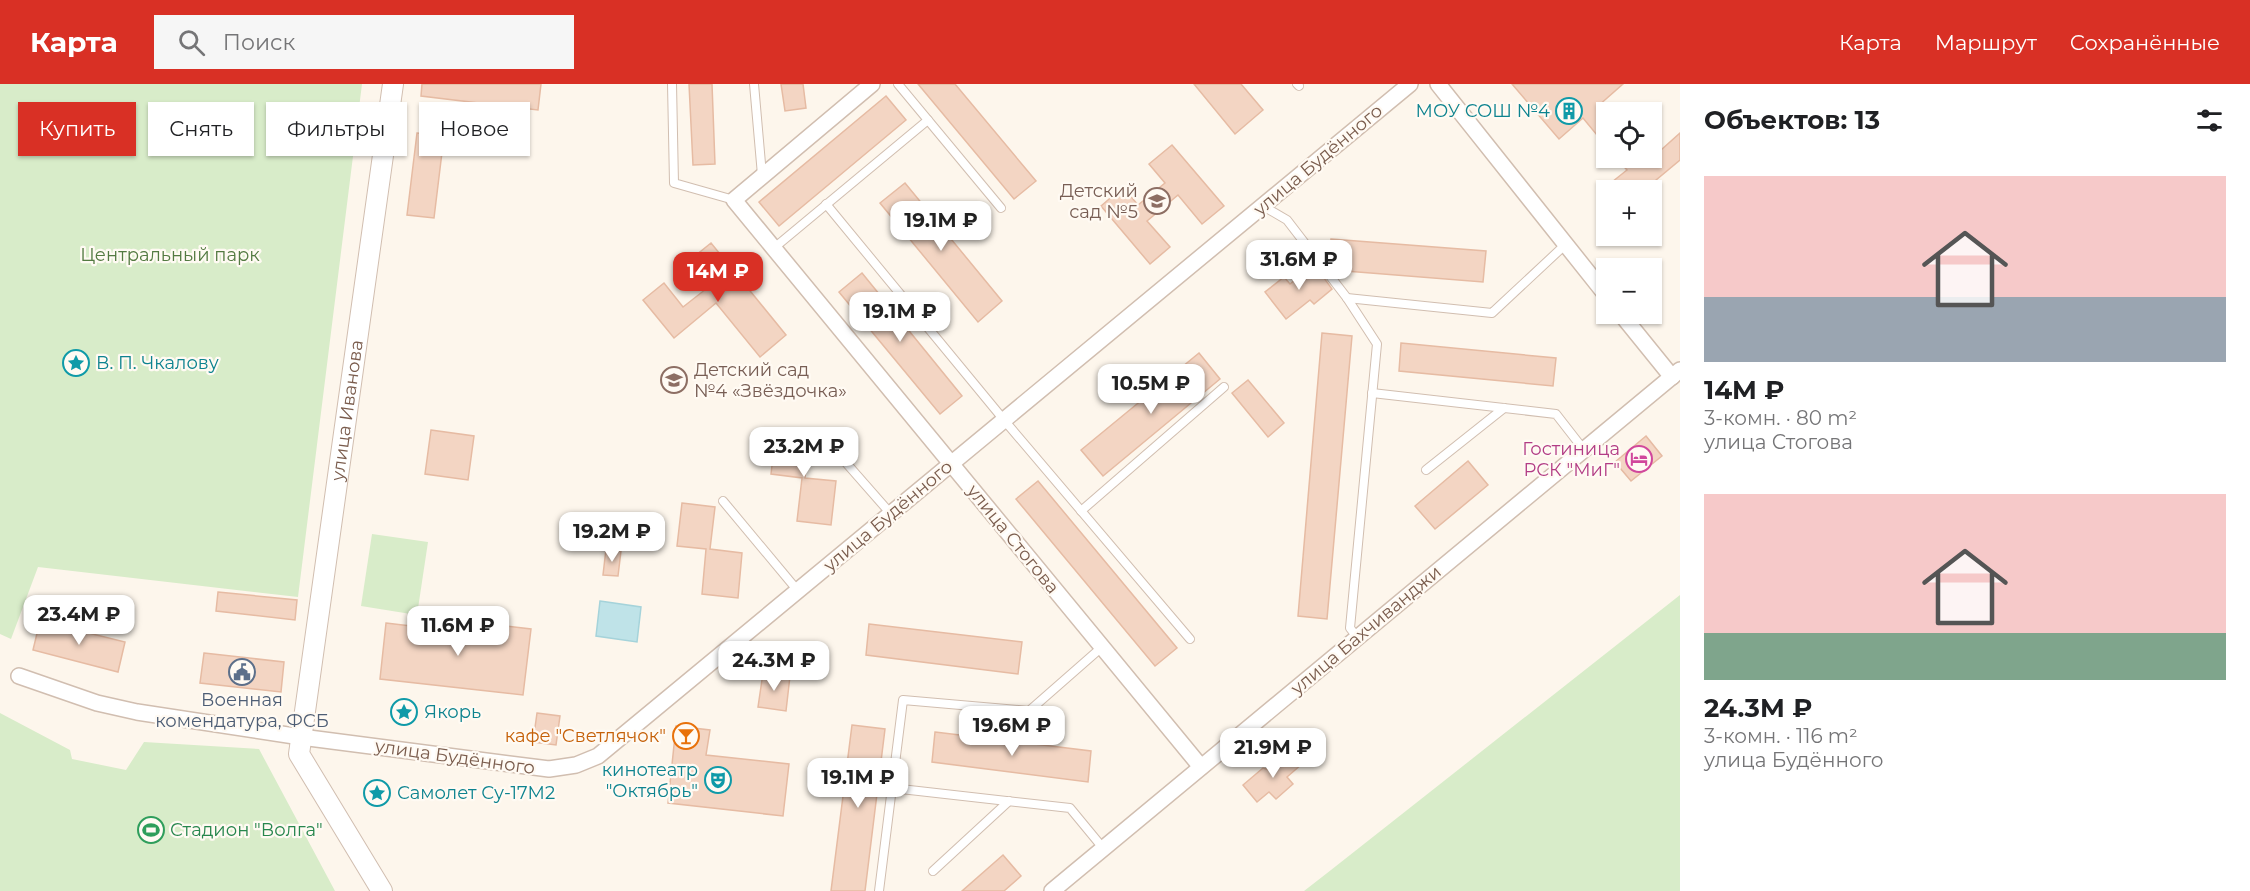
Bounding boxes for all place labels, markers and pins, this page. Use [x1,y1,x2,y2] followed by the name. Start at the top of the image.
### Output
[1554,96,1584,126] building icon: МОУ СОШ №4
[1416,100,1550,122] place label: МОУ СОШ №4
[1060,180,1138,223] place label: Детский сад №5
[1142,186,1172,216] school or university icon: Детский сад №5
[886,201,996,252] pin: 19.1M ₽
[1244,240,1354,291] pin: 31.6M ₽
[676,252,760,303] pin: 14M ₽
[845,292,955,343] pin: 19.1M ₽
[61,348,91,378] place icon: В. П. Чкалову
[96,352,219,374] place label: В. П. Чкалову
[694,359,847,402] place label: Детский сад №4 «Звёздочка»
[1096,364,1206,415] pin: 10.5M ₽
[659,365,689,395] school or university icon: Детский сад №4 «Звёздочка»
[749,427,859,478] pin: 23.2M ₽
[1522,438,1620,481] place label: Гостиница РСК "МиГ"
[1624,444,1654,474] hotel icon: Гостиница РСК "МиГ"
[557,512,667,563] pin: 19.2M ₽
[24,595,134,646] pin: 23.4M ₽
[403,606,513,657] pin: 11.6M ₽
[719,641,829,692] pin: 24.3M ₽
[227,657,257,687] public building icon: Военная комендатура, ФСБ
[155,689,329,732] place label: Военная комендатура, ФСБ
[389,697,419,727] place icon: Якорь
[424,701,481,723] place label: Якорь
[957,706,1067,757] pin: 19.6M ₽
[671,721,701,751] bar icon: кафе "Светлячок"
[505,725,666,747] place label: кафе "Светлячок"
[1218,728,1328,779] pin: 21.9M ₽
[803,758,913,809] pin: 19.1M ₽
[602,759,698,802] place label: кинотеатр "Октябрь"
[703,765,733,795] theatre icon: кинотеатр "Октябрь"
[362,778,392,808] place icon: Самолет Су-17М2
[397,782,555,804] place label: Самолет Су-17М2
[136,815,166,845] sports icon: Стадион "Волга"
[170,819,323,841] place label: Стадион "Волга"

